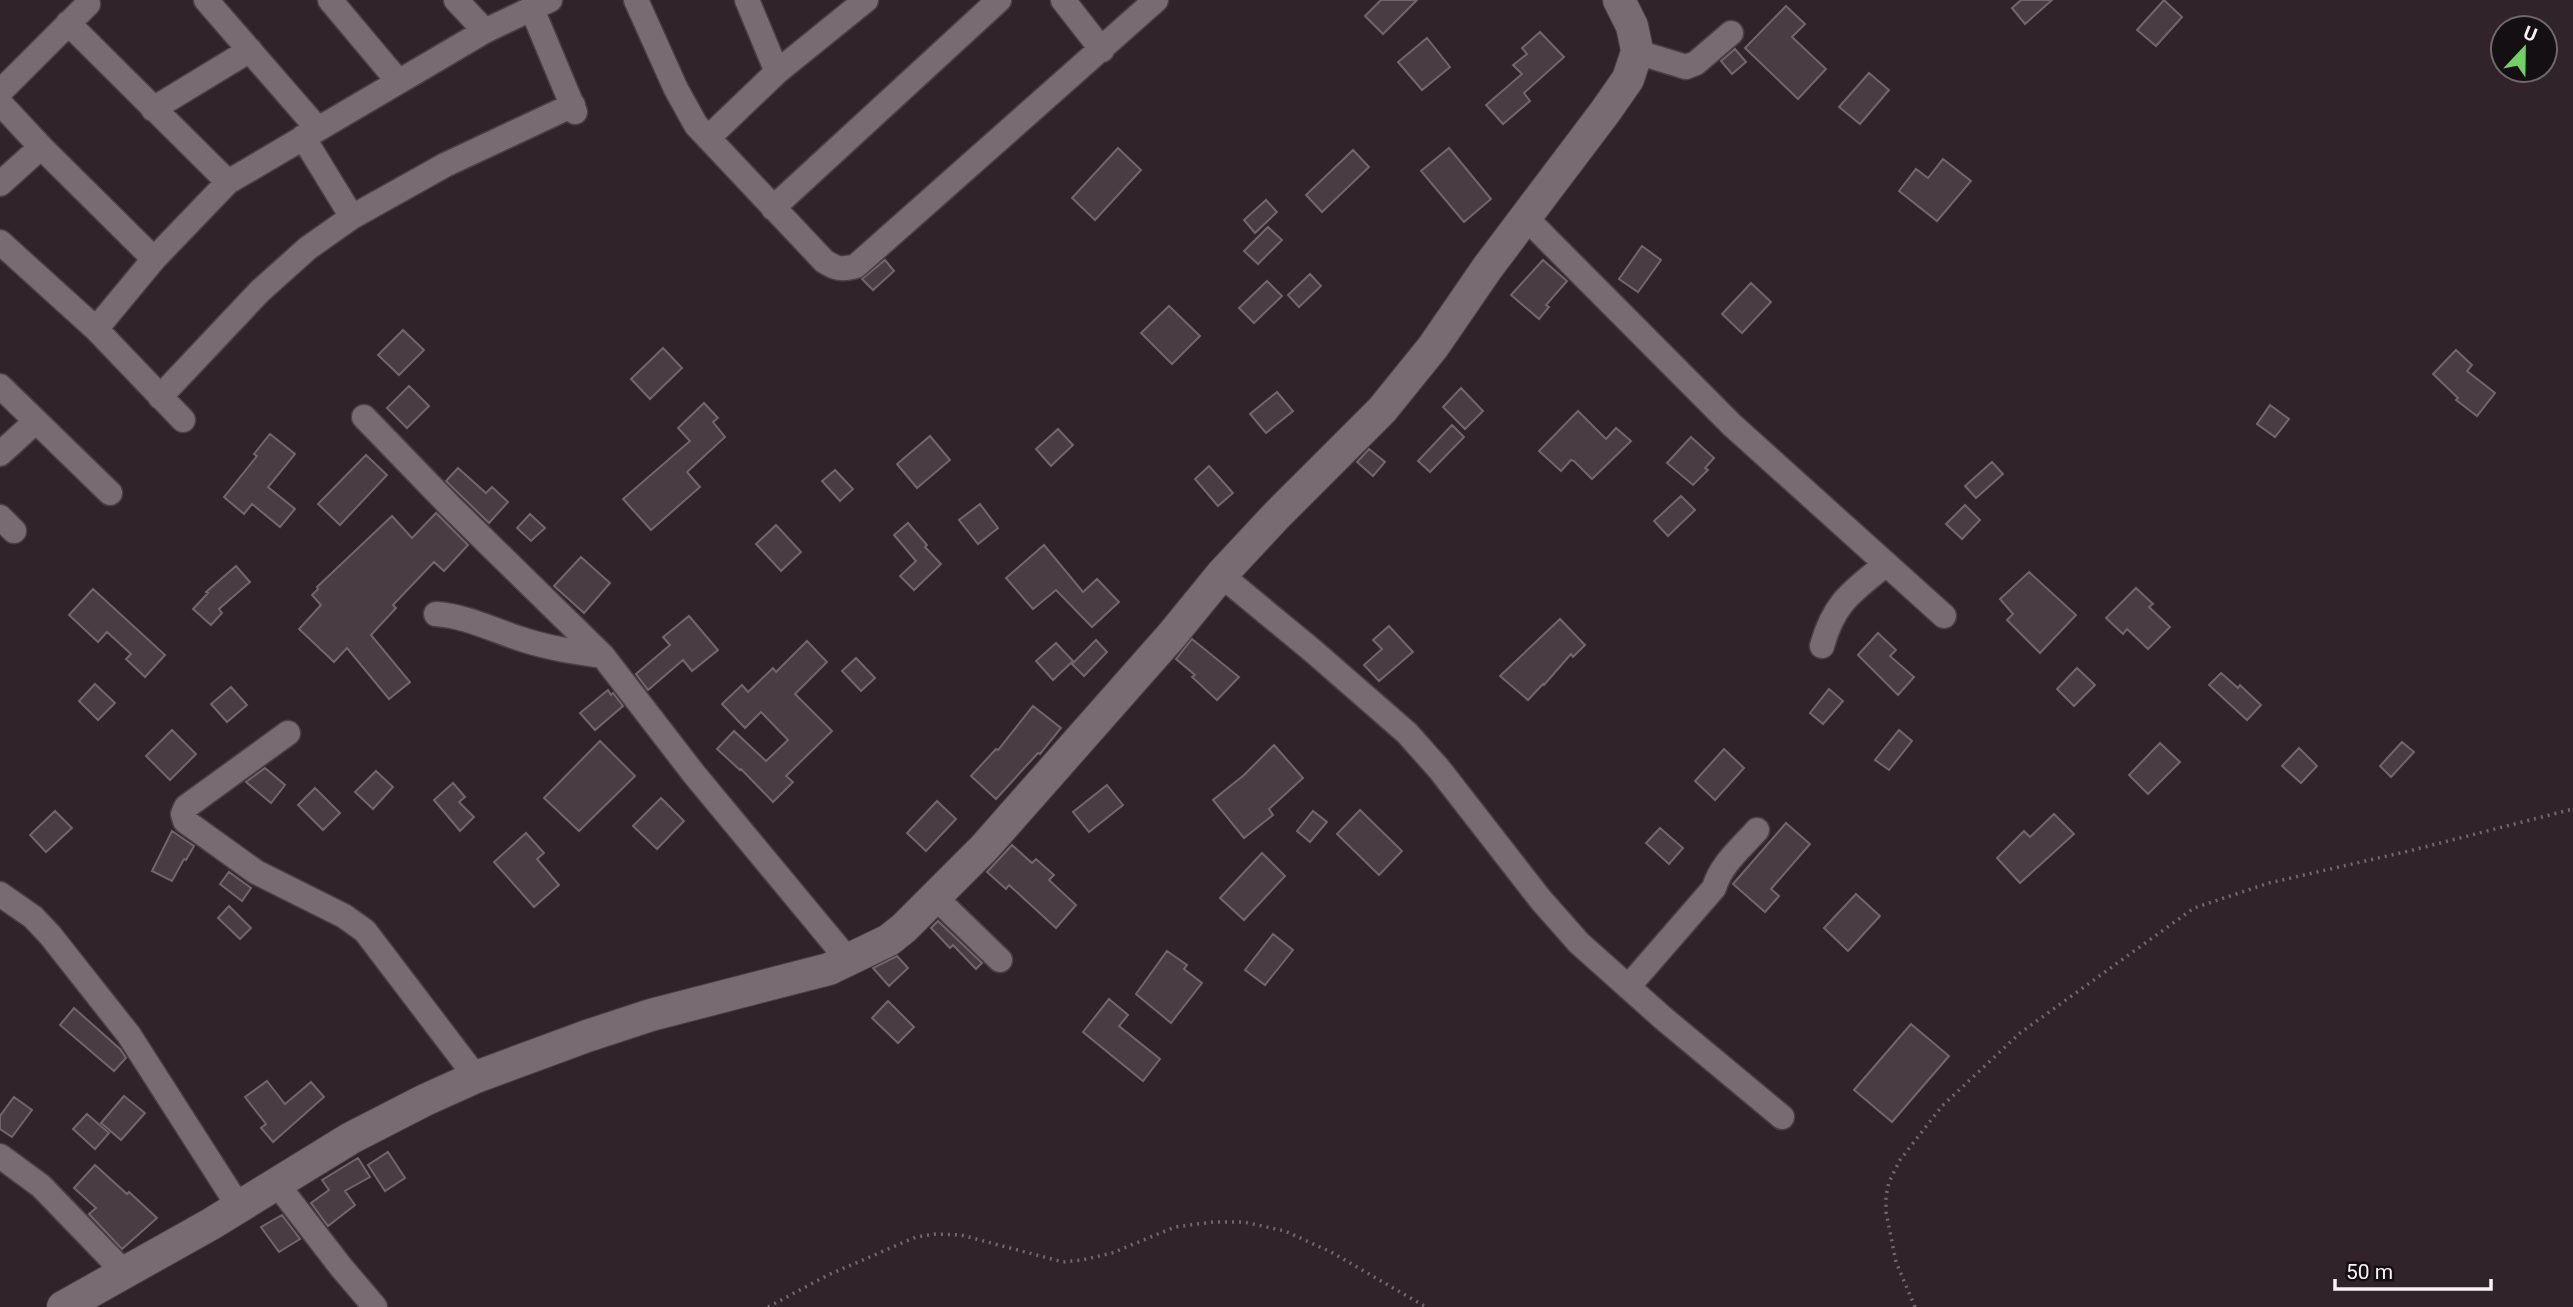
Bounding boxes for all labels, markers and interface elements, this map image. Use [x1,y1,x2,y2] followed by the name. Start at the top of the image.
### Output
[2489,14,2559,84] north arrow
[2520,21,2540,47] text: U
[2335,1248,2491,1292] scale bar
[2346,1260,2393,1284] text: 50 m

